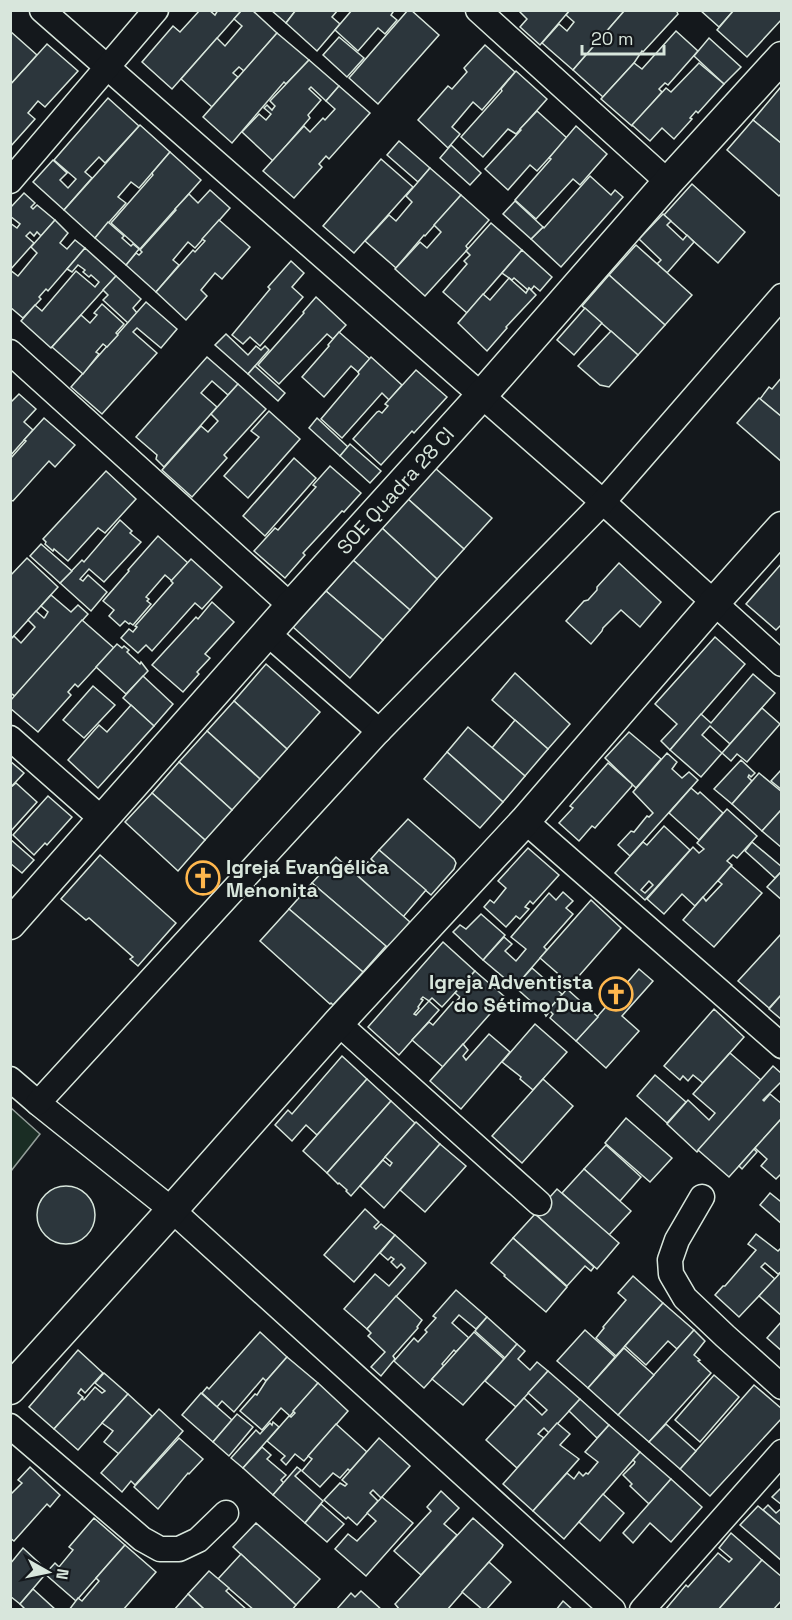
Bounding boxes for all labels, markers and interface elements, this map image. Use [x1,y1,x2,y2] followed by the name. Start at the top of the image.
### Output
[582,18,664,56] scale bar
[591,27,634,50] text: 20 m
[331,421,460,560] street label: SOE Quadra 28 CI
[226,854,389,903] place label: Igreja Evangélica Menonita
[185,860,221,896] church icon: Igreja Evangélica Menonita
[429,969,593,1018] place label: Igreja Adventista do Sétimo Dua
[598,976,634,1012] church icon: Igreja Adventista do Sétimo Dua
[18,1542,78,1602] north arrow
[51,1567,74,1581] text: N

